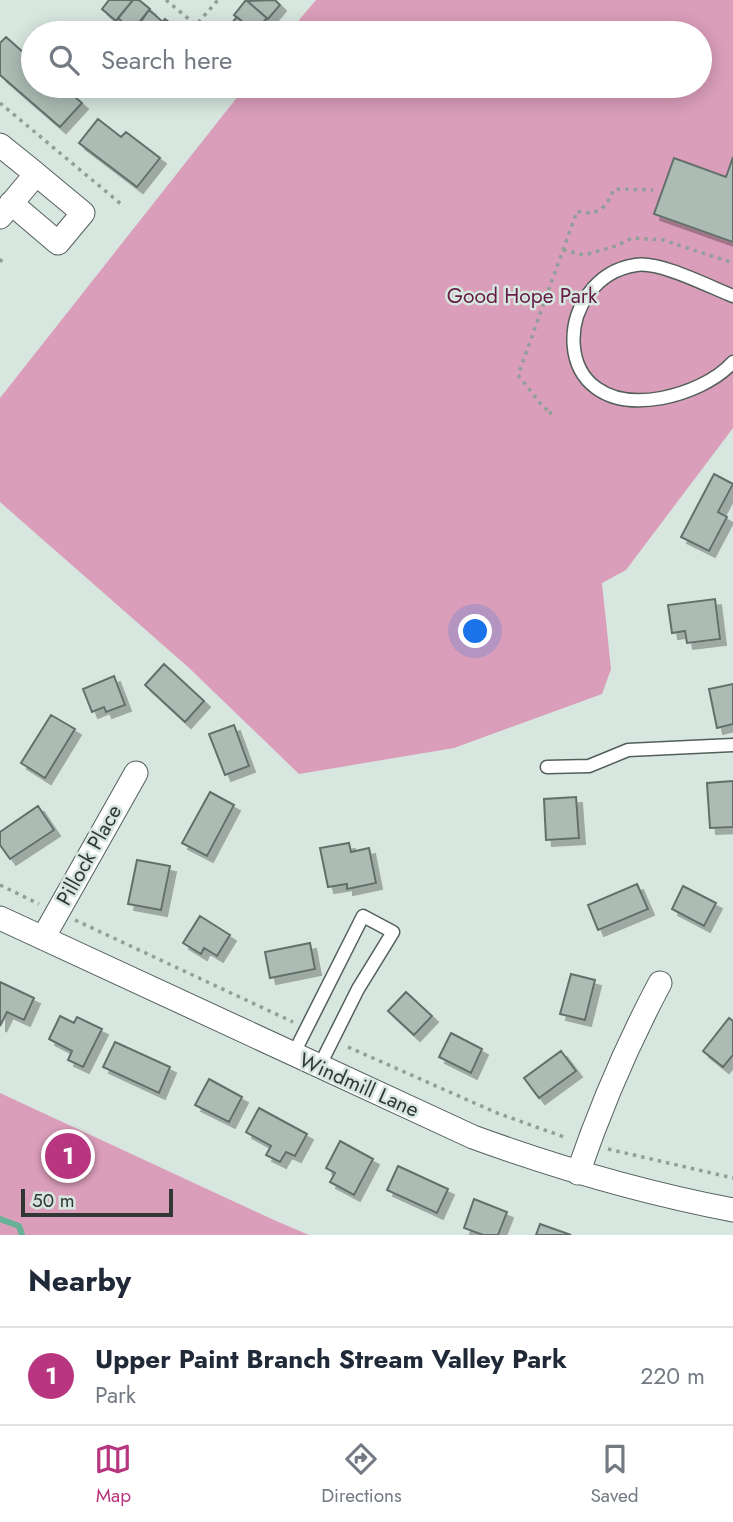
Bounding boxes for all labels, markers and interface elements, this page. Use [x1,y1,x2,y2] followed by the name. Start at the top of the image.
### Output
[21,21,712,98] search box
[45,41,83,79] icon: search
[101,41,233,79] text: Search here
[447,281,598,311] park label: Good Hope Park
[458,614,492,648] your location
[49,799,129,911] street label: Pillock Place
[294,1045,424,1125] street label: Windmill Lane
[45,1130,91,1182] pin: 1
[21,1186,173,1218] scale bar
[32,1187,75,1214] text: 50 m
[28,1259,131,1302] text: Nearby
[95,1340,567,1378] text: Upper Paint Branch Stream Valley Park
[45,1359,57,1393] text: 1
[640,1359,705,1393] text: 220 m
[95,1378,136,1412] text: Park
[94,1440,132,1509] tab: Map
[321,1440,402,1509] tab: Directions
[590,1440,639,1509] tab: Saved

